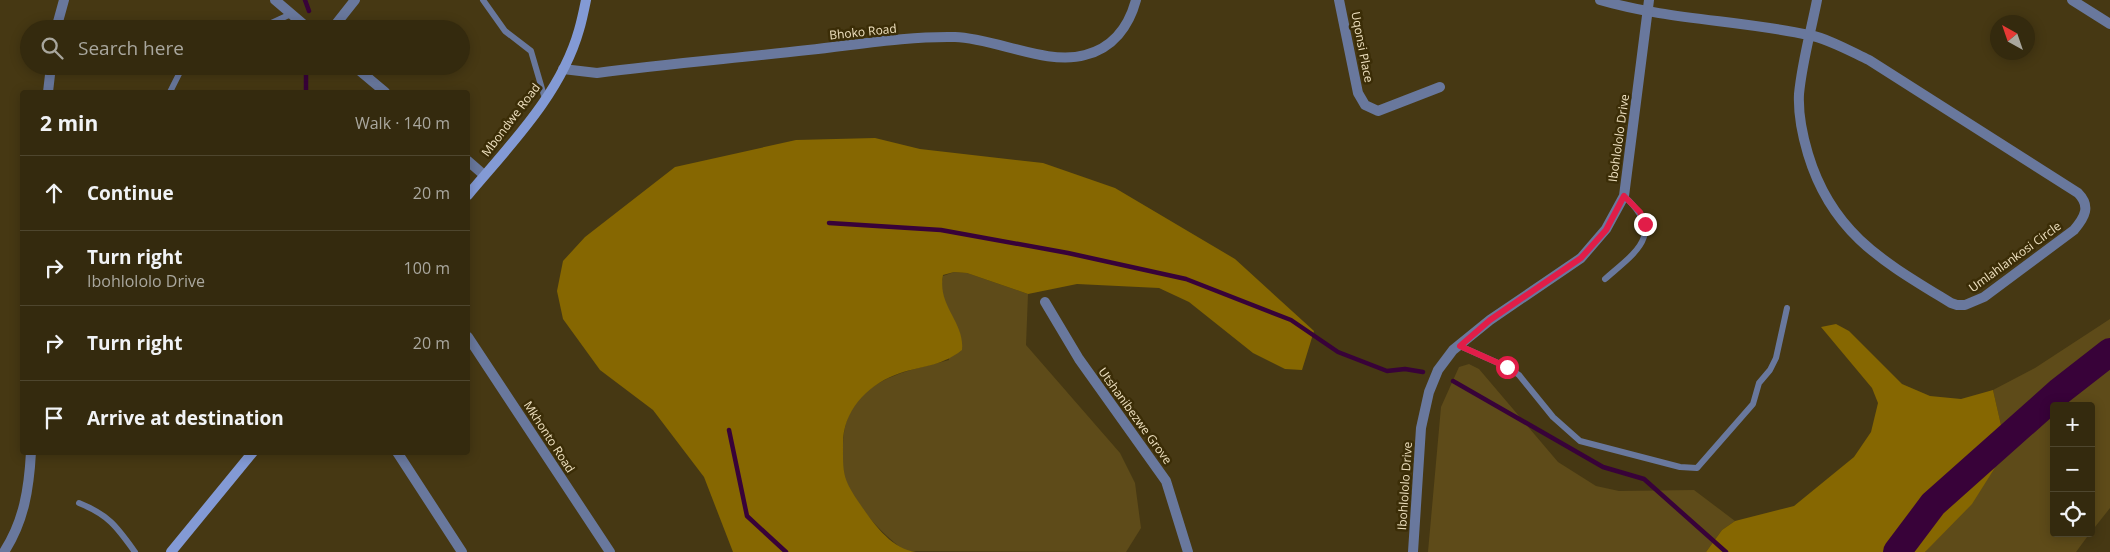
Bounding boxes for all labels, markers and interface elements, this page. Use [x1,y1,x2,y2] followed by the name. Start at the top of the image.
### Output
[1347,10,1378,84] street label: Uqonsi Place
[1990,15,2035,60] north arrow
[20,20,470,75] search box
[828,20,897,43] street label: Bhoko Road
[38,34,66,62] icon: search
[78,35,184,61] text: Search here
[477,80,544,160] street label: Mbondwe Road
[1604,93,1633,183] street label: Ibohlololo Drive
[40,109,98,137] text: 2 min
[355,112,450,134] text: Walk · 140 m
[40,179,68,207] icon: ahead
[87,180,174,206] text: Continue
[413,182,450,204] text: 20 m
[1634,213,1657,236] route end
[1965,217,2065,296] street label: Umlahlankosi Circle
[87,244,182,270] text: Turn right
[40,254,68,282] icon: right
[404,257,450,279] text: 100 m
[87,270,205,292] text: Ibohlololo Drive
[40,329,68,357] icon: right
[87,330,182,356] text: Turn right
[413,332,450,354] text: 20 m
[1496,356,1519,379] route start
[1095,364,1176,468] street label: Utshanibezwe Grove
[520,398,579,476] street label: Mkhonto Road
[2050,402,2095,537] map controls
[2050,402,2095,447] button: +
[40,404,68,432] icon: arrive
[87,405,284,431] text: Arrive at destination
[1393,441,1416,531] street label: Ibohlololo Drive
[2050,447,2095,492] button: −
[2050,492,2095,537] button: locate

